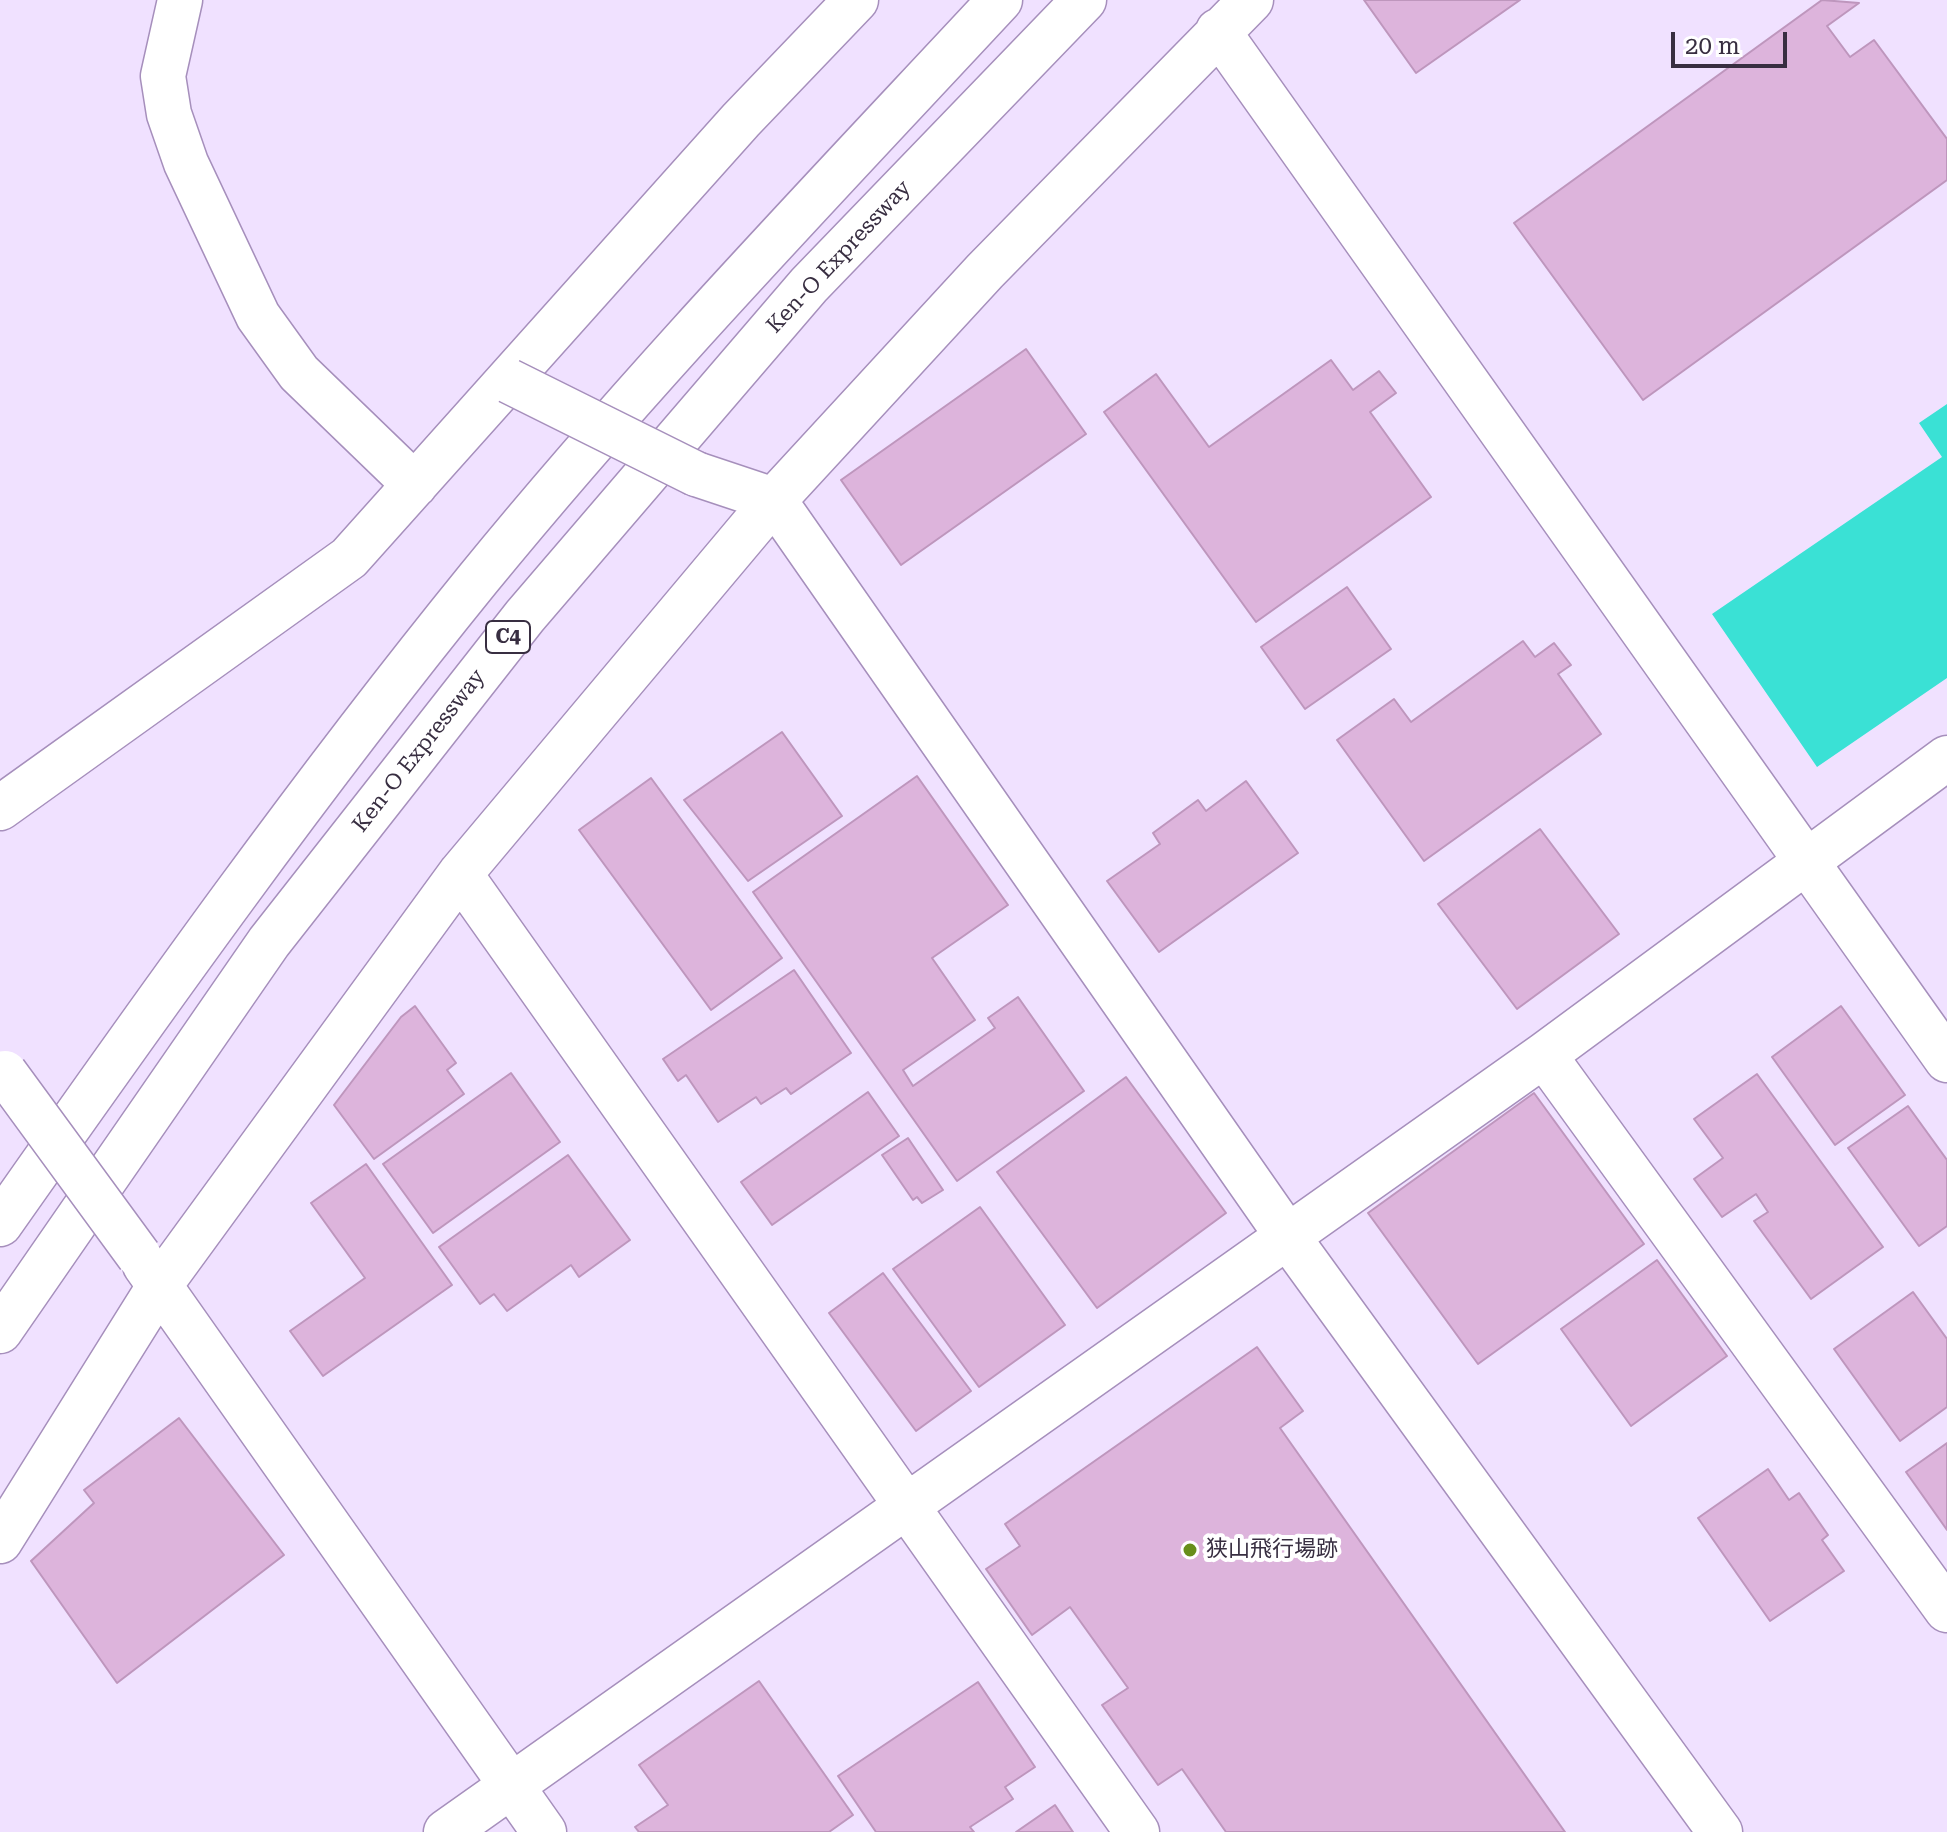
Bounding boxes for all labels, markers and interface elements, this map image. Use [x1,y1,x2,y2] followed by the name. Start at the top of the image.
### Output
[1675,16,1791,66] scale bar
[1685,32,1740,60] text: 20 m
[761,175,917,339] street label: Ken-O Expressway
[486,621,530,653] road number: C4
[347,664,491,838] street label: Ken-O Expressway
[1206,1537,1338,1563] place label: 狭山飛行場跡
[1181,1541,1199,1559] marker: 狭山飛行場跡

